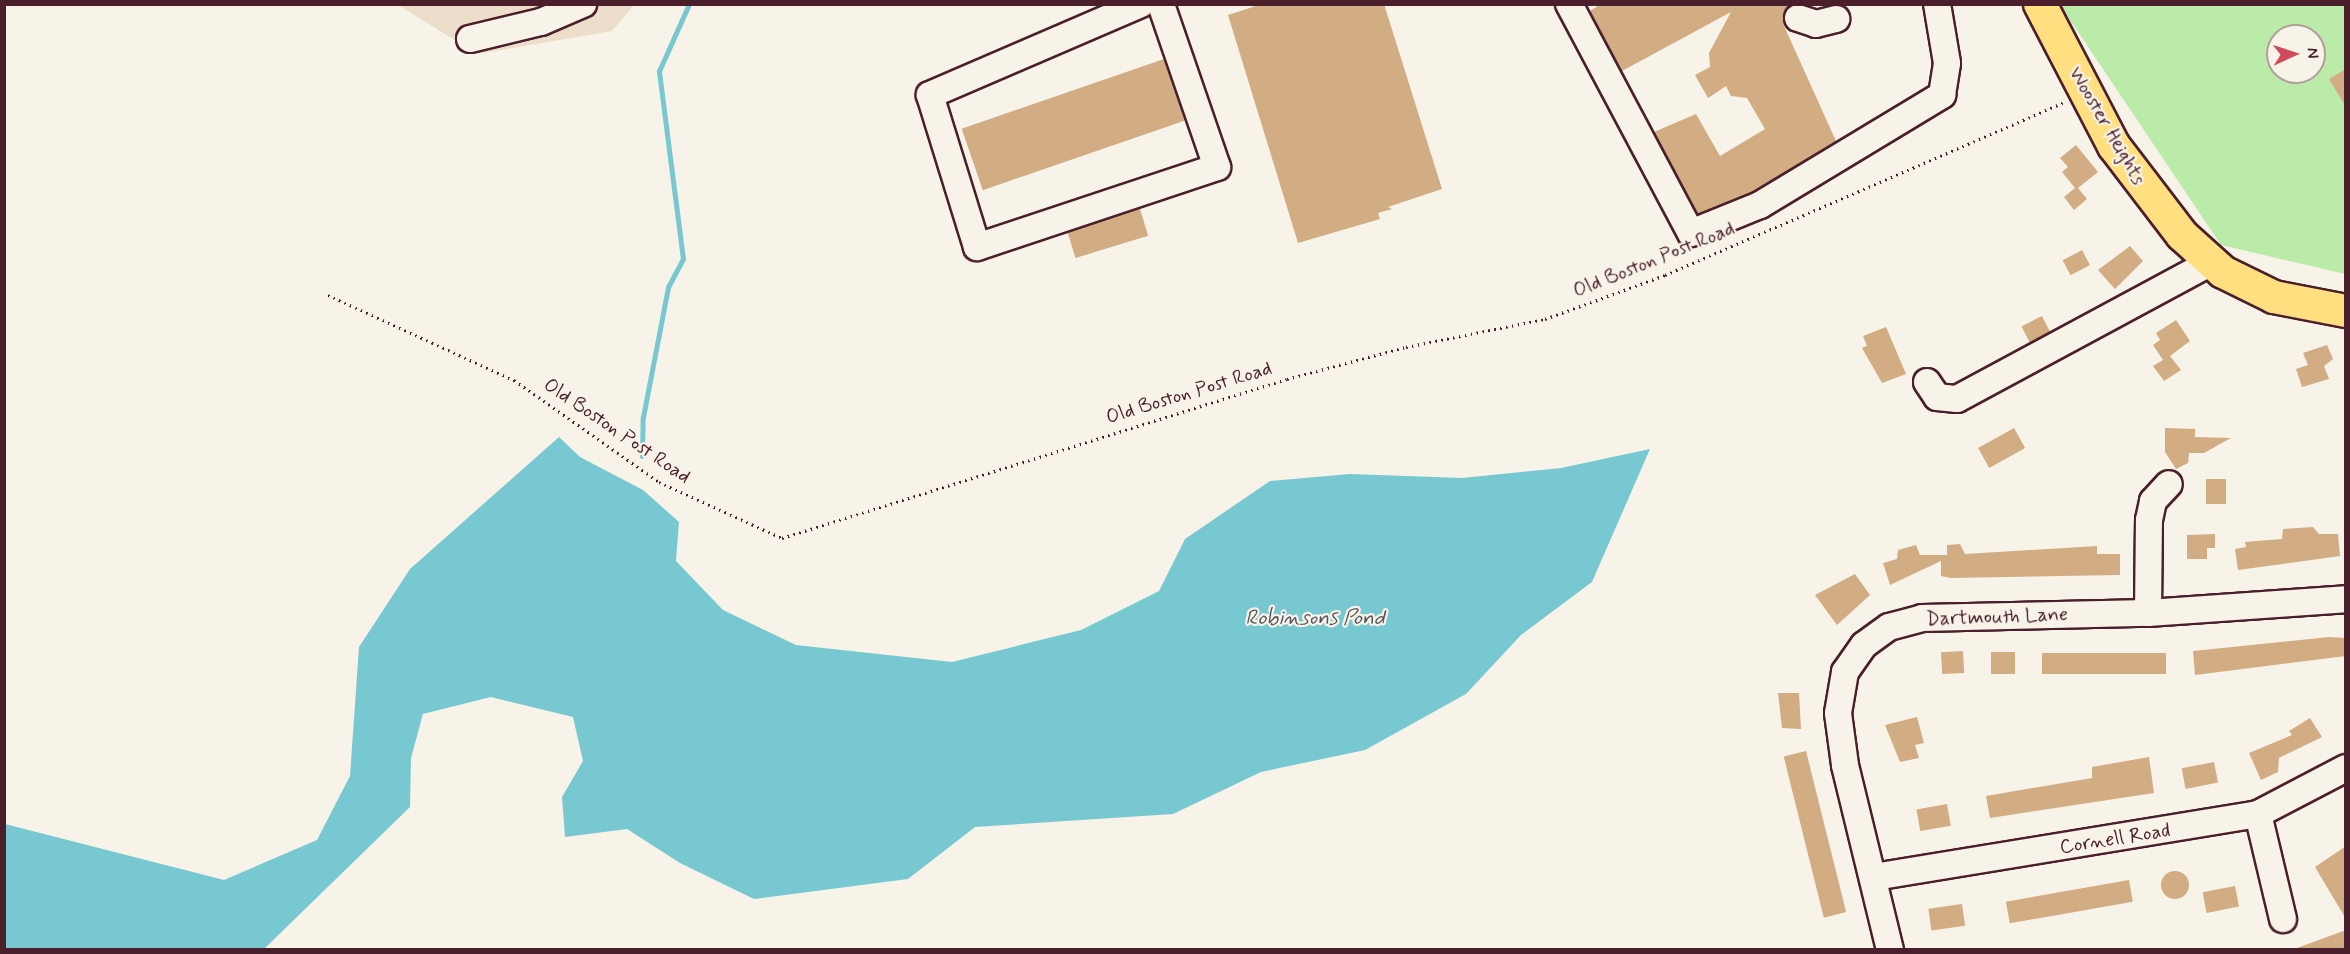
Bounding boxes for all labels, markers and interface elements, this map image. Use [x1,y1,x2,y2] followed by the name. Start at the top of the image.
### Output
[2266,24,2326,84] north arrow
[2302,47,2323,59] text: N
[2063,62,2151,190] street label: Wooster Heights
[1571,217,1737,303] street label: Old Boston Post Road
[1104,357,1274,429] street label: Old Boston Post Road
[540,374,694,488] street label: Old Boston Post Road
[1926,603,2068,631] street label: Dartmouth Lane
[1245,605,1385,631] water label: Robinsons Pond
[2059,819,2171,859] street label: Cornell Road

